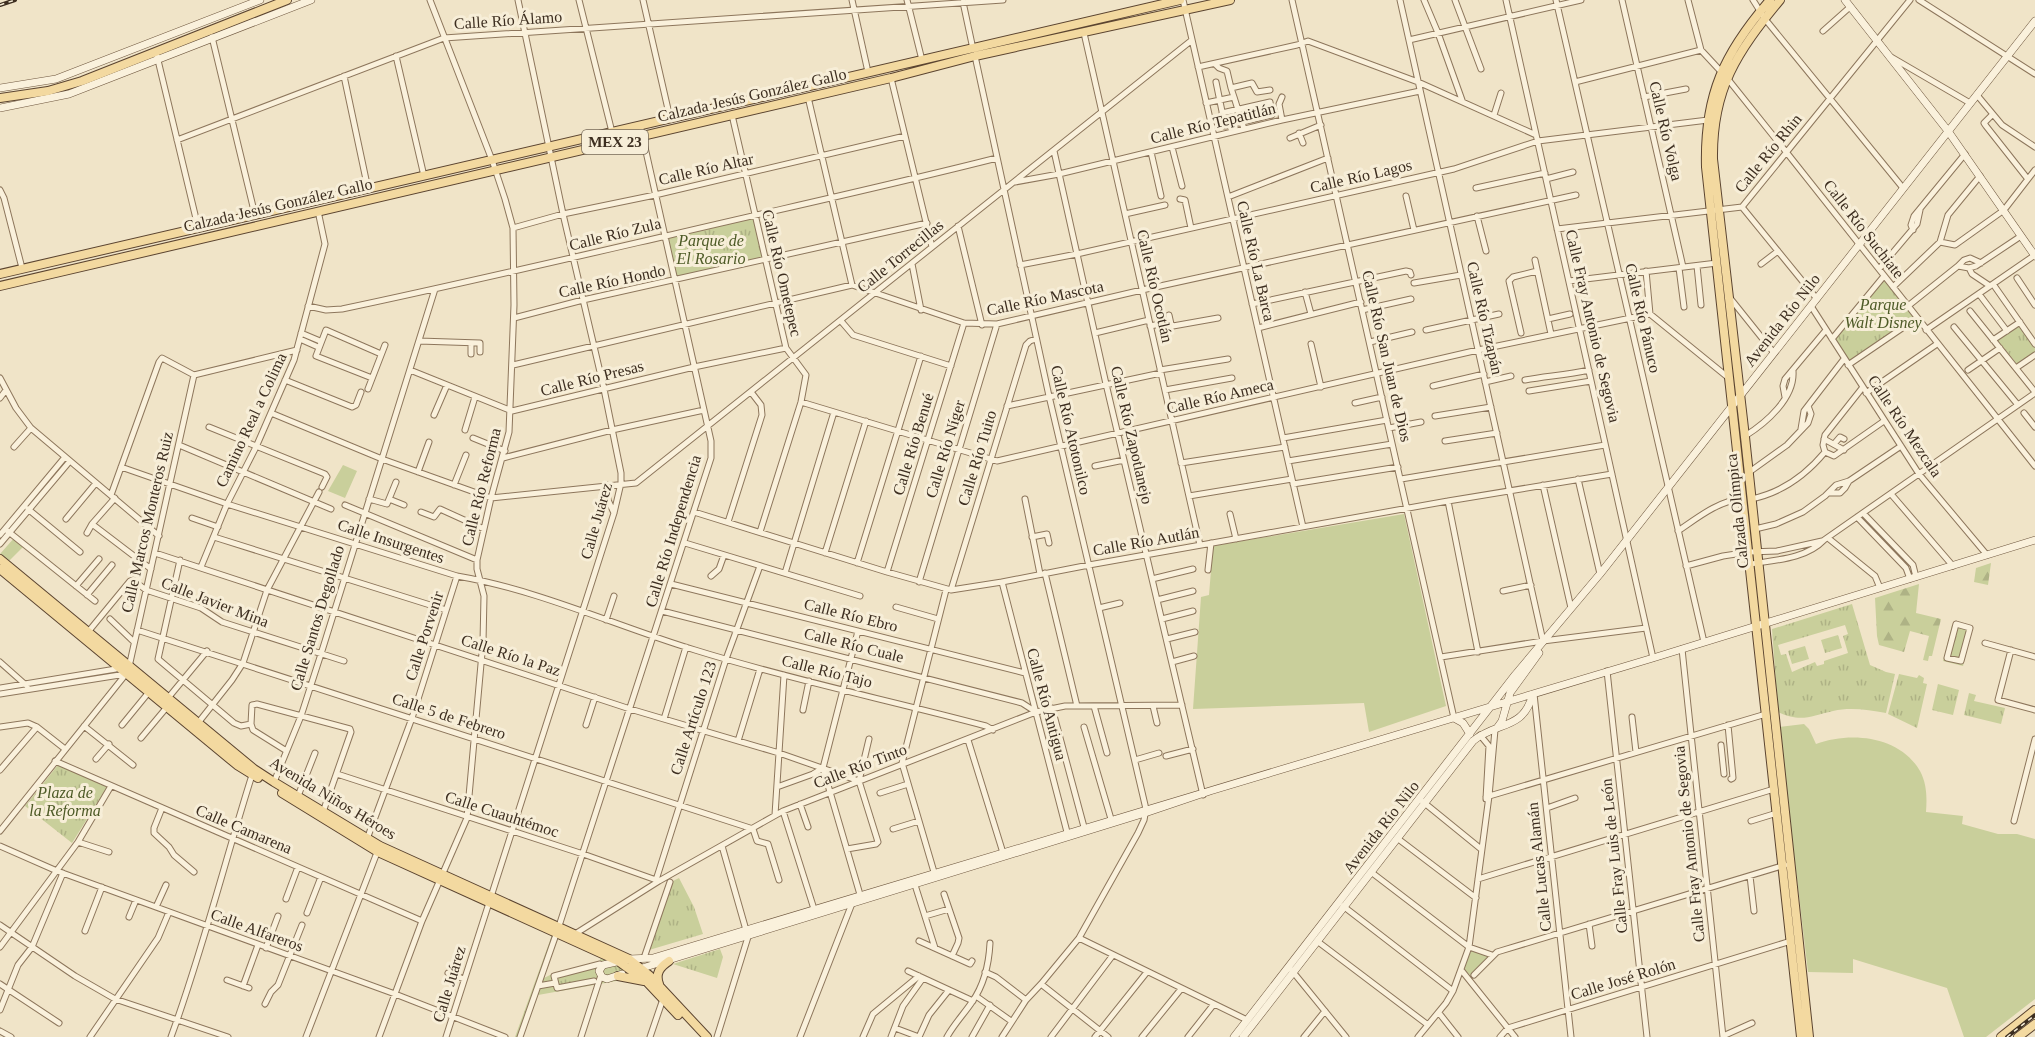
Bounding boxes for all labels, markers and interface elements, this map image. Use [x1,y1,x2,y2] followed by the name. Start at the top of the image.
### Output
[453,7,563,32] street label: Calle Río Álamo
[656,65,848,125] street label: Calzada Jesús González Gallo
[1645,80,1686,183] street label: Calle Río Volga
[1149,99,1278,148] street label: Calle Río Tepatitlán
[1731,110,1805,196] street label: Calle Río Rhin
[582,130,648,154] road number: MEX 23
[657,150,756,188] street label: Calle Río Altar
[1308,156,1414,197] street label: Calle Río Lagos
[182,175,374,235] street label: Calzada Jesús González Gallo
[1820,176,1908,282] street label: Calle Río Suchiate
[1234,199,1278,323] street label: Calle Río La Barca
[758,208,805,338] street label: Calle Río Ometepec
[567,214,663,254] street label: Calle Río Zula
[854,216,946,296] street label: Calle Torrecillas
[1134,228,1176,344] street label: Calle Río Ocotlán
[1562,228,1623,424] street label: Calle Fray Antonio de Segovia
[676,232,745,267] park label: Parque de El Rosario
[1463,260,1506,376] street label: Calle Río Tizapán
[557,261,667,301] street label: Calle Río Hondo
[1622,262,1664,374] street label: Calle Río Pánuco
[1359,269,1415,443] street label: Calle Río San Juan de Dios
[1741,270,1823,370] street label: Avenida Río Nilo
[985,277,1105,319] street label: Calle Río Mascota
[1844,296,1922,332] park label: Parque Walt Disney
[212,350,290,490] street label: Camino Real a Colima
[539,357,645,399] street label: Calle Río Presas
[1048,364,1094,496] street label: Calle Río Atotonilco
[1107,364,1156,506] street label: Calle Río Zapotlanejo
[1865,372,1945,480] street label: Calle Río Mezcala
[1165,375,1275,417] street label: Calle Río Ameca
[889,391,937,497] street label: Calle Río Benué
[922,397,969,500] street label: Calle Río Níger
[954,408,1000,508] street label: Calle Río Tuito
[458,426,504,548] street label: Calle Río Reforma
[118,430,176,614] street label: Calle Marcos Monteros Ruiz
[642,453,705,609] street label: Calle Río Independencia
[1723,453,1752,569] street label: Calzada Olímpica
[577,481,615,561] street label: Calle Juárez
[335,516,447,567] street label: Calle Insurgentes
[1092,523,1200,559] street label: Calle Río Autlán
[287,543,348,693] street label: Calle Santos Degollado
[159,574,271,630] street label: Calle Javier Mina
[402,589,447,683] street label: Calle Porvenir
[802,595,900,635] street label: Calle Río Ebro
[802,624,906,666] street label: Calle Río Cuale
[459,631,563,679] street label: Calle Río la Paz
[1023,646,1070,762] street label: Calle Río Antigua
[780,652,874,691] street label: Calle Río Tajo
[667,659,719,777] street label: Calle Artículo 123
[390,690,508,742] street label: Calle 5 de Febrero
[811,740,909,792] street label: Calle Río Tinto
[1670,745,1709,943] street label: Calle Fray Antonio de Segovia
[267,753,399,843] street label: Avenida Niños Héroes
[1340,777,1422,877] street label: Avenida Río Nilo
[1597,778,1632,934] street label: Calle Fray Luis de León
[29,784,101,820] park label: Plaza de la Reforma
[443,788,561,840] street label: Calle Cuauhtémoc
[193,801,295,857] street label: Calle Camarena
[1524,802,1554,932] street label: Calle Lucas Alamán
[208,905,306,955] street label: Calle Alfareros
[429,944,469,1024] street label: Calle Juárez
[1569,955,1677,1003] street label: Calle José Rolón

